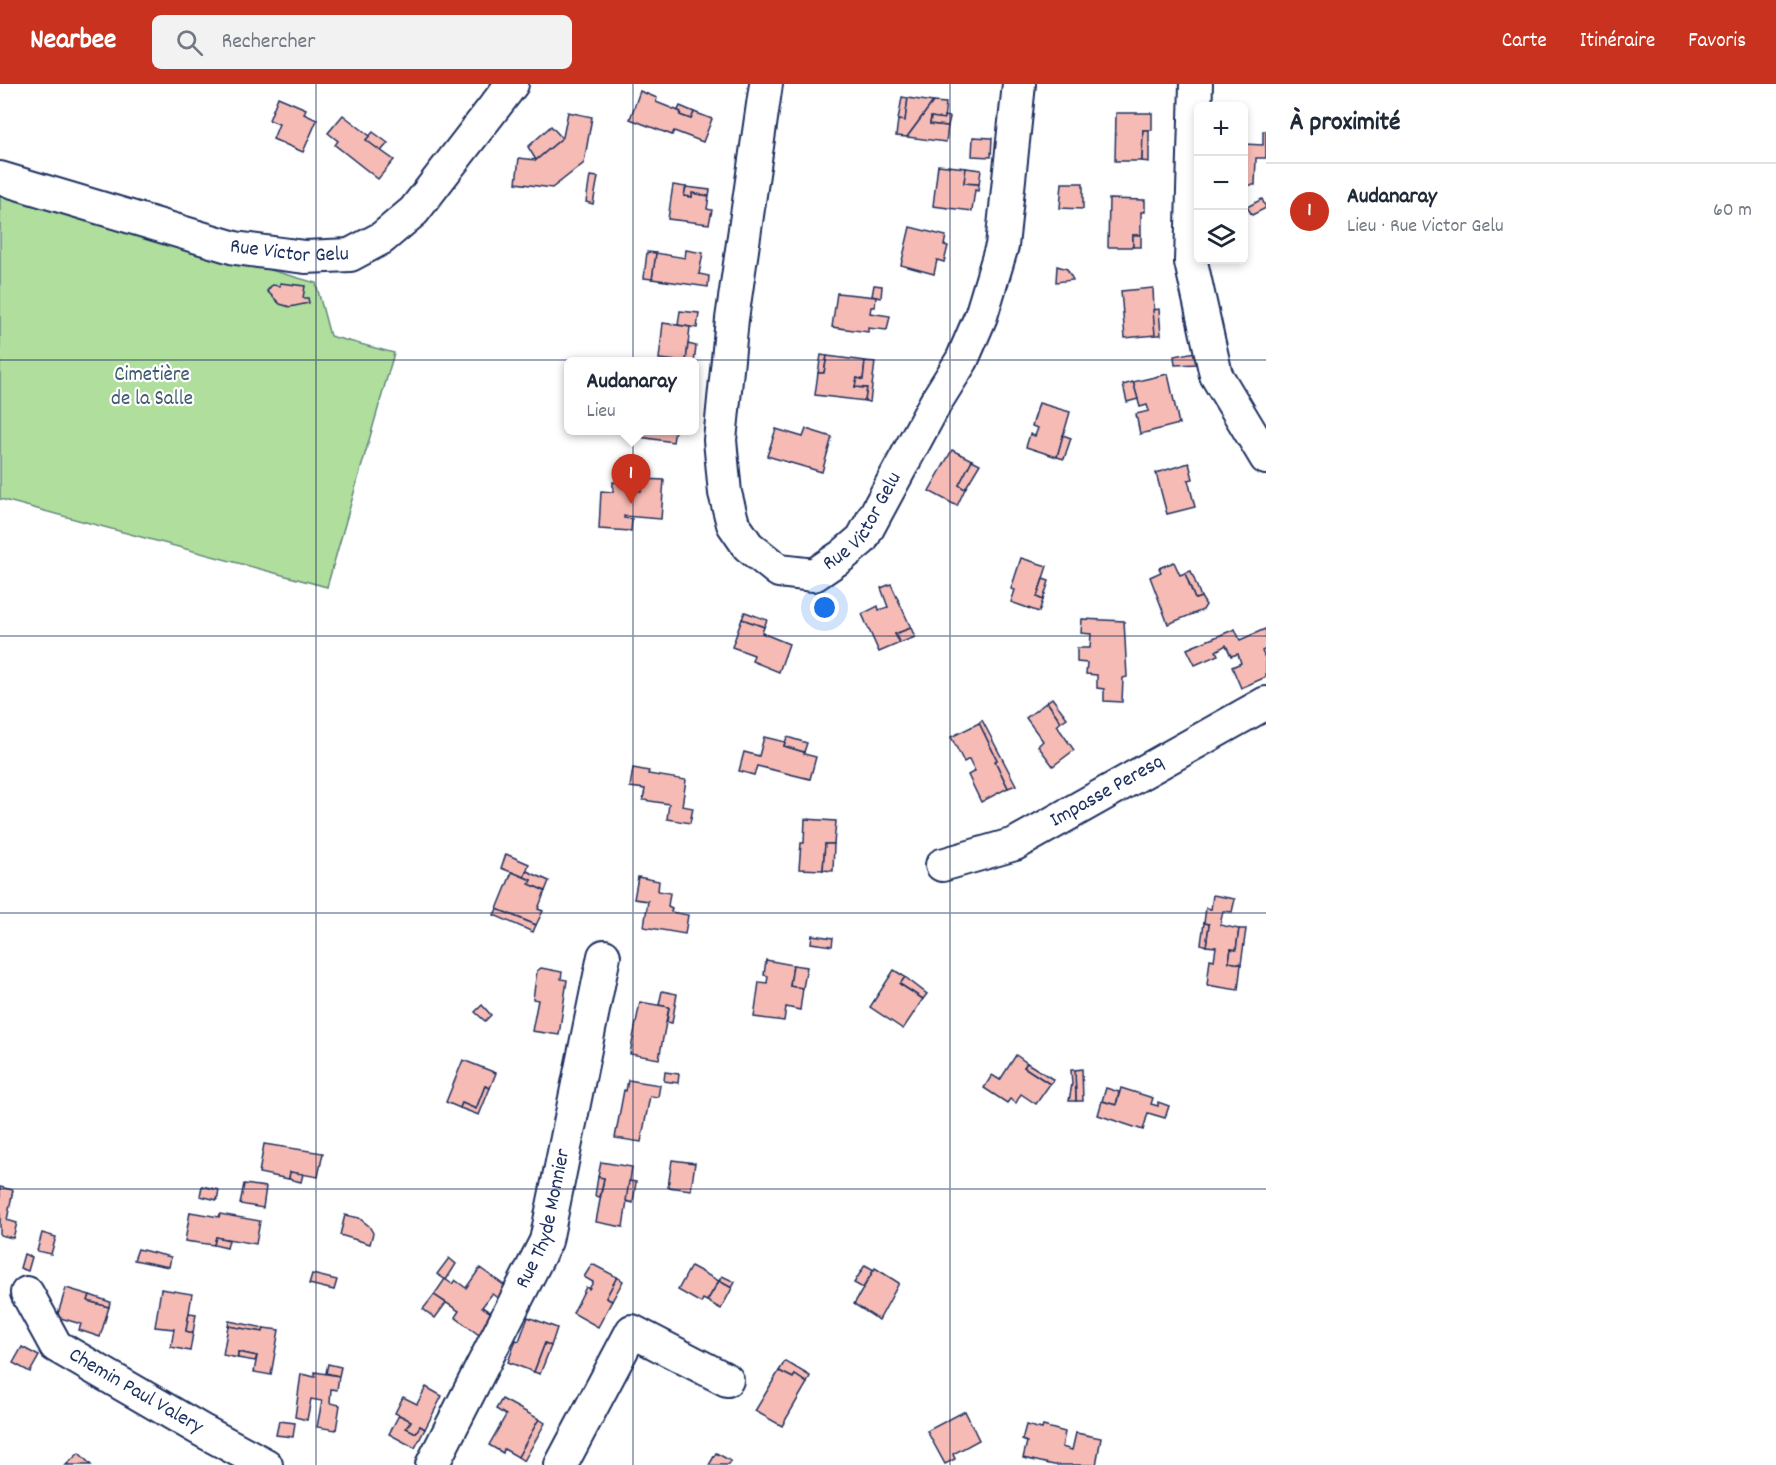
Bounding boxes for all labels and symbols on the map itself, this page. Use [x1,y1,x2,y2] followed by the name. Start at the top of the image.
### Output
[228,232,350,272] street label: Rue Victor Gelu
[111,361,193,415] park label: Cimetière de la Salle
[612,454,650,504] pin: 1
[817,467,910,579] street label: Rue Victor Gelu
[810,593,839,622] your location
[1045,748,1170,836] street label: Impasse Peresq
[509,1146,579,1294] street label: Rue Thyde Monnier
[62,1341,208,1443] street label: Chemin Paul Valery

